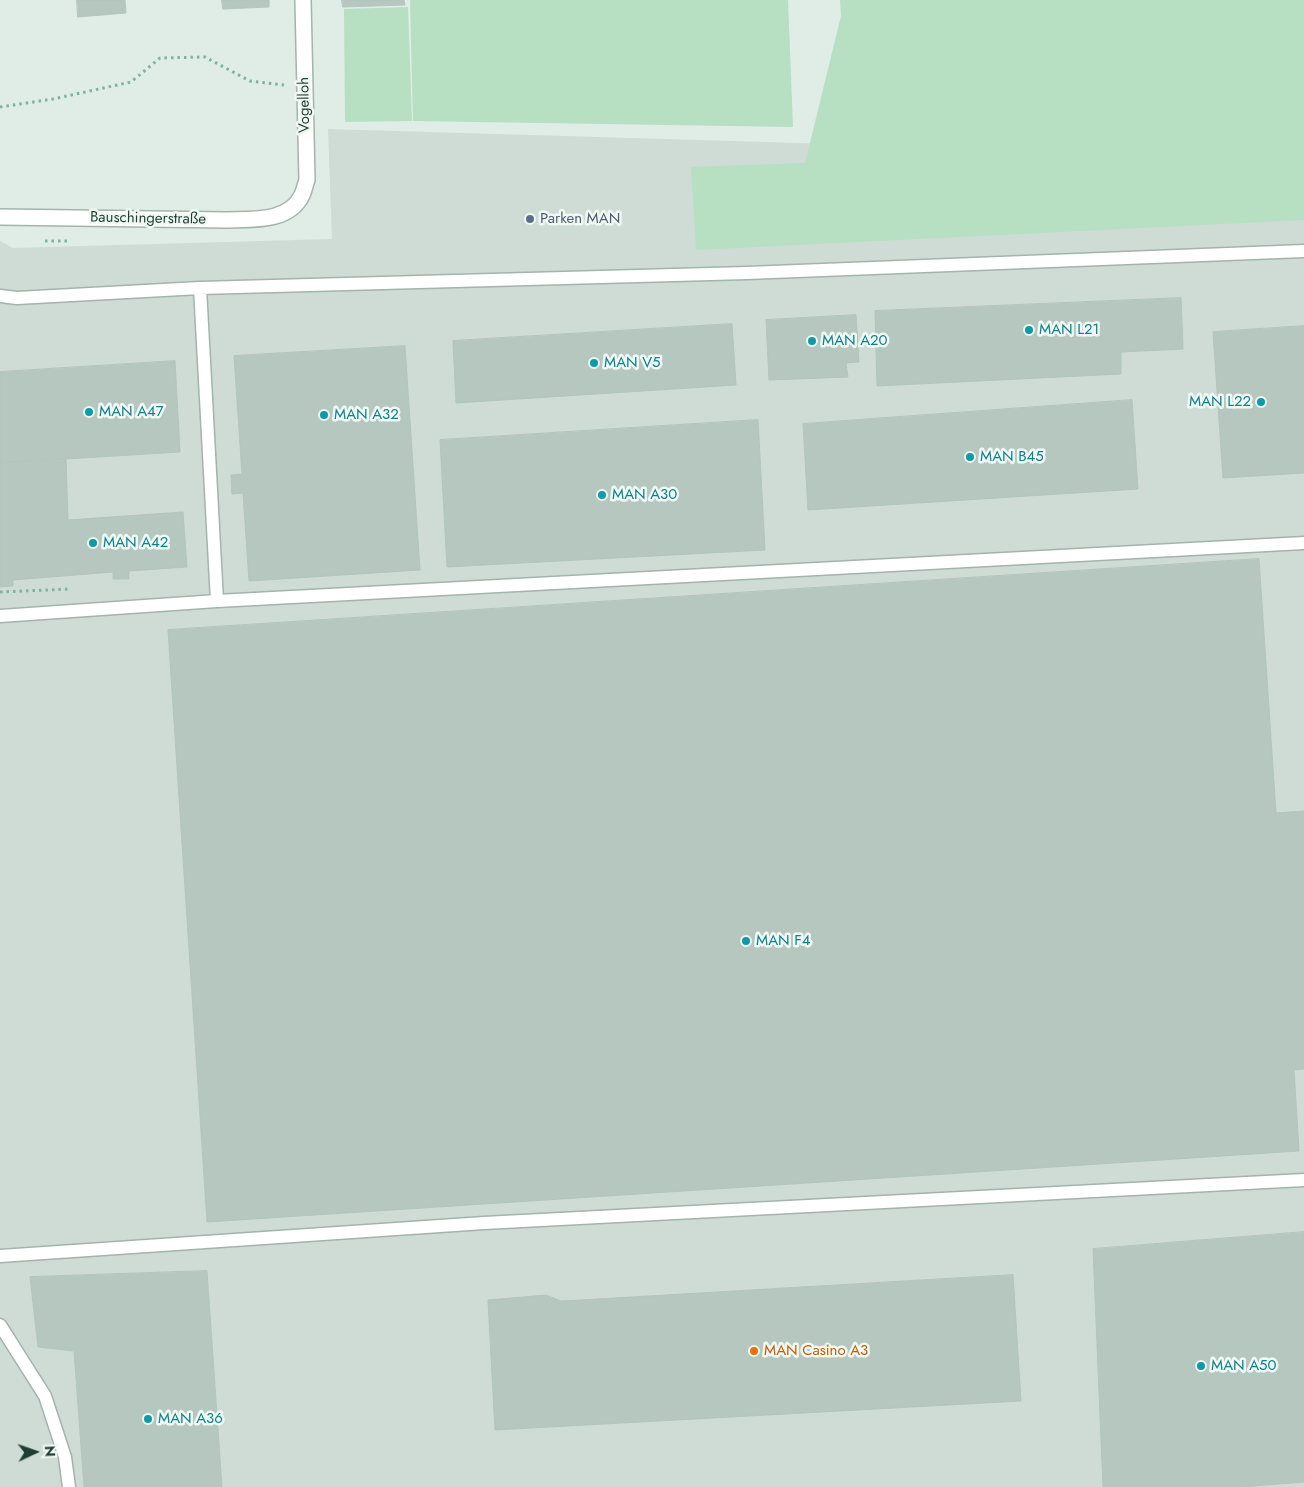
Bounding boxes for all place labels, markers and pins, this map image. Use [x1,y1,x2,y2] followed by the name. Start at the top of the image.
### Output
[540,210,620,228] place label: Parken MAN
[524,213,536,225] marker: Parken MAN
[1039,321,1099,339] place label: MAN L21
[1023,324,1035,336] marker: MAN L21
[822,332,888,350] place label: MAN A20
[806,335,818,347] marker: MAN A20
[604,354,661,372] place label: MAN V5
[588,357,600,369] marker: MAN V5
[1189,393,1251,411] place label: MAN L22
[1255,396,1267,408] marker: MAN L22
[99,403,164,421] place label: MAN A47
[83,406,95,418] marker: MAN A47
[334,406,399,424] place label: MAN A32
[318,409,330,421] marker: MAN A32
[980,448,1044,466] place label: MAN B45
[964,451,976,463] marker: MAN B45
[612,486,677,504] place label: MAN A30
[596,489,608,501] marker: MAN A30
[103,534,168,552] place label: MAN A42
[87,537,99,549] marker: MAN A42
[756,932,810,950] place label: MAN F4
[740,935,752,947] marker: MAN F4
[764,1342,868,1360] place label: MAN Casino A3
[748,1345,760,1357] marker: MAN Casino A3
[1211,1357,1277,1375] place label: MAN A50
[1195,1360,1207,1372] marker: MAN A50
[158,1410,223,1428] place label: MAN A36
[142,1413,154,1425] marker: MAN A36

